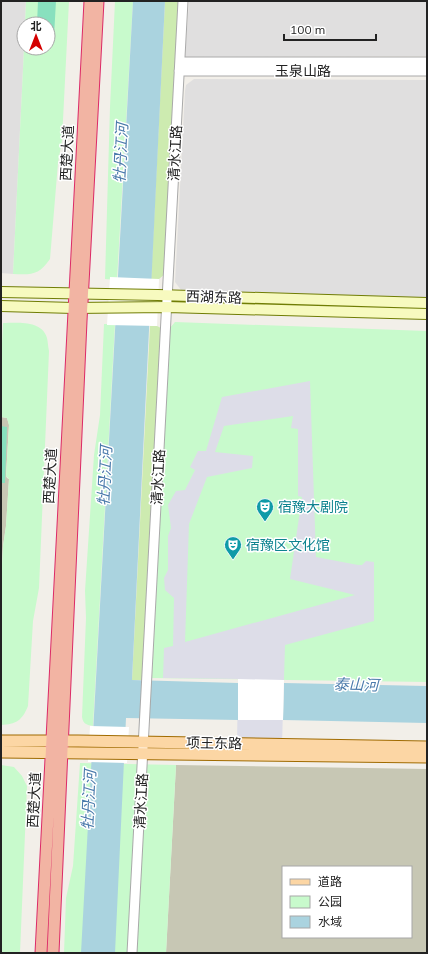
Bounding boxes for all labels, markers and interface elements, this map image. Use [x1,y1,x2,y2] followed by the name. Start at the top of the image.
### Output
[16,16,56,56] north arrow
[284,16,376,42] scale bar
[31,19,42,33] text: 北
[290,22,325,37] text: 100 m
[275,62,331,80] street label: 玉泉山路
[109,120,132,183] water label: 牡丹江河
[57,125,77,181] street label: 西楚大道
[165,125,185,181] street label: 清水江路
[186,287,242,307] street label: 西湖东路
[93,443,116,506] water label: 牡丹江河
[40,448,60,504] street label: 西楚大道
[148,449,168,505] street label: 清水江路
[255,497,275,522] theatre icon: 宿豫大剧院
[278,498,348,516] place label: 宿豫大剧院
[223,535,243,560] theatre icon: 宿豫区文化馆
[246,536,330,554] place label: 宿豫区文化馆
[333,675,382,694] water label: 泰山河
[186,734,242,752] street label: 项王东路
[77,767,100,830] water label: 牡丹江河
[24,772,44,828] street label: 西楚大道
[131,773,151,829] street label: 清水江路
[282,866,412,938] legend
[318,874,342,889] text: 道路
[318,894,342,909] text: 公园
[318,914,342,929] text: 水域

